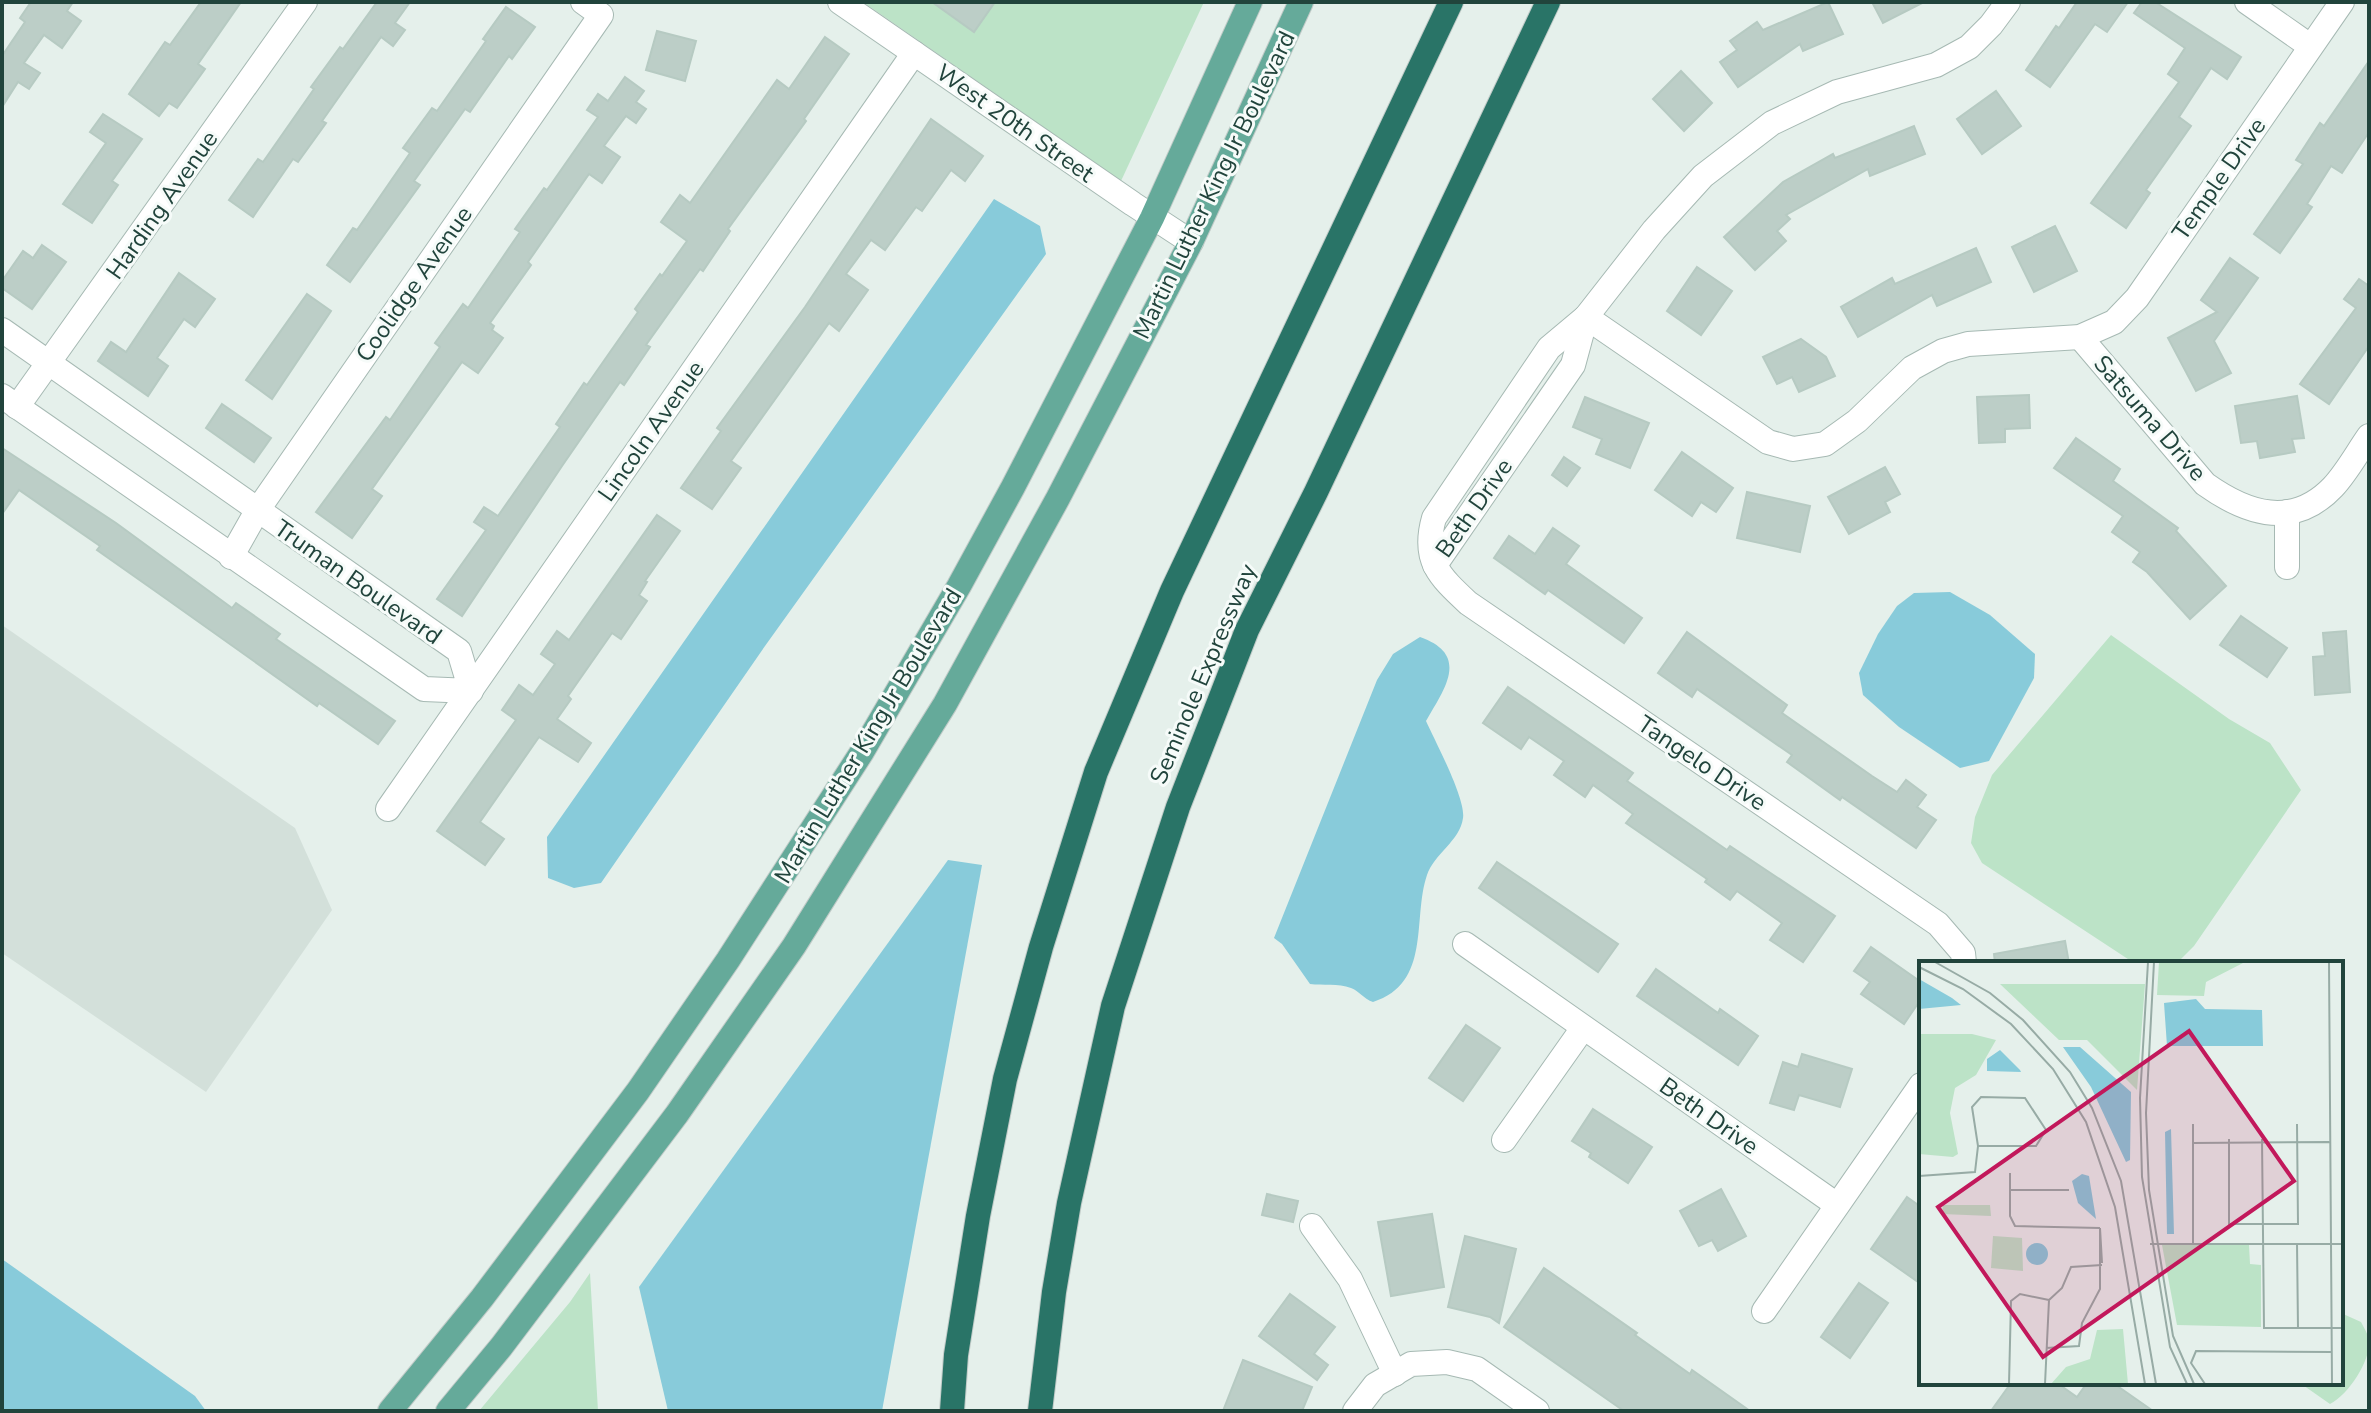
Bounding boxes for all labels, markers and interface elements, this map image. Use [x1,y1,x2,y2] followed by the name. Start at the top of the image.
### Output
[1125,26,1303,344] street label: Martin Luther King Jr Boulevard
[930,56,1101,190] street label: West 20th Street
[2165,111,2273,247] street label: Temple Drive
[99,124,225,286] street label: Harding Avenue
[348,200,480,368] street label: Coolidge Avenue
[2086,348,2214,488] street label: Satsuma Drive
[591,354,711,508] street label: Lincoln Avenue
[1428,452,1520,564] street label: Beth Drive
[268,512,448,652] street label: Truman Boulevard
[1142,558,1264,789] street label: Seminole Expressway
[767,583,969,889] street label: Martin Luther King Jr Boulevard
[1631,708,1773,818] street label: Tangelo Drive
[1919,961,2343,1385] inset map
[1653,1070,1765,1162] street label: Beth Drive

